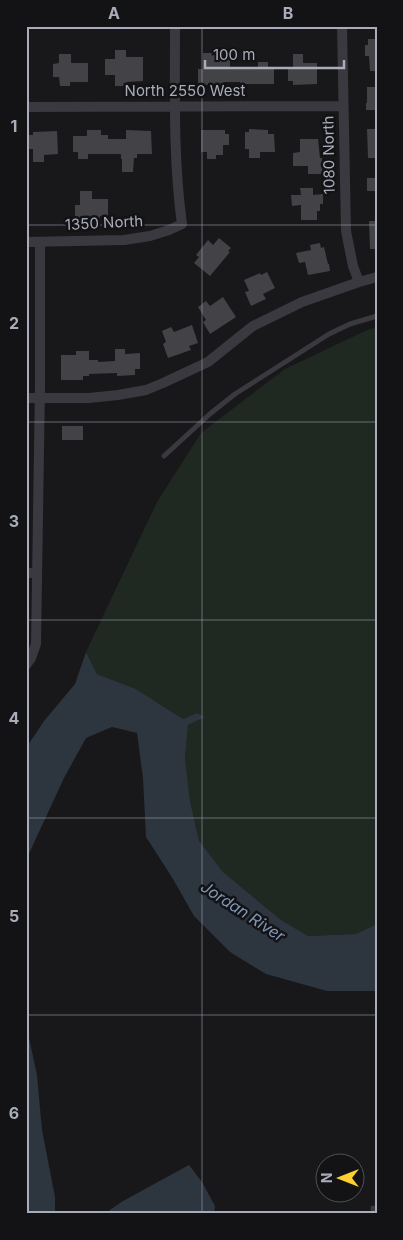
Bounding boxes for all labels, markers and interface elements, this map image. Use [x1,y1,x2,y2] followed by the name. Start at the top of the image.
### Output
[108,3,120,23] text: A
[283,3,293,23] text: B
[205,38,344,70] scale bar
[213,45,255,64] text: 100 m
[125,81,246,100] street label: North 2550 West
[11,116,17,136] text: 1
[318,116,339,194] street label: 1080 North
[64,211,143,234] street label: 1350 North
[9,313,19,333] text: 2
[9,511,19,531] text: 3
[9,708,20,728] text: 4
[197,876,290,946] water label: Jordan River
[9,906,19,926] text: 5
[9,1103,19,1123] text: 6
[316,1152,366,1202] north arrow
[318,1173,335,1183] text: N

